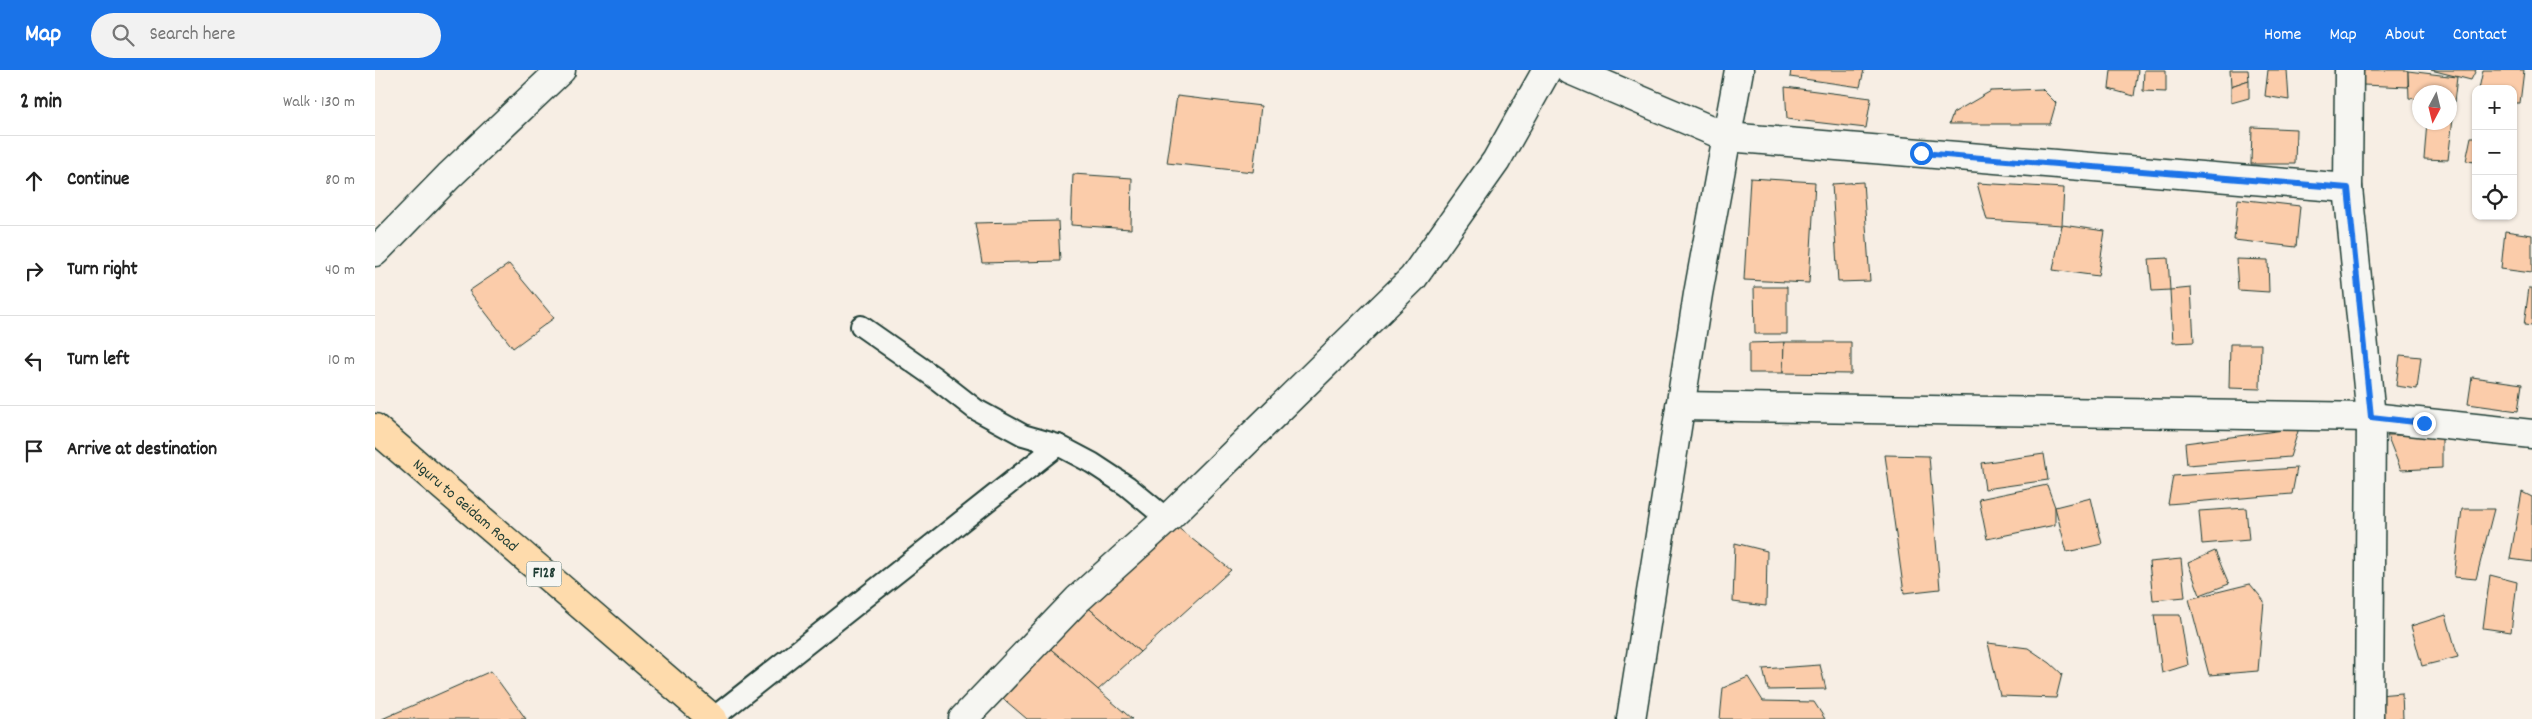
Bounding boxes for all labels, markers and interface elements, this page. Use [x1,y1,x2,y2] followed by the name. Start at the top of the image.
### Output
[91,13,441,58] search box
[25,18,61,52] text: Map
[109,21,137,49] icon: search
[149,22,235,49] text: Search here
[2264,23,2301,48] text: Home
[2329,23,2357,48] text: Map
[2385,23,2425,48] text: About
[2453,23,2507,48] text: Contact
[2412,85,2457,130] north arrow
[2472,85,2517,220] map controls
[2472,85,2517,130] button: +
[20,88,62,118] text: 2 min
[283,91,355,114] text: Walk · 130 m
[2472,130,2517,175] button: −
[1910,142,1933,165] route start
[20,167,48,195] icon: ahead
[67,167,129,194] text: Continue
[325,169,355,192] text: 80 m
[2472,175,2517,220] button: locate
[20,257,48,285] icon: right
[67,257,138,284] text: Turn right
[325,259,355,282] text: 40 m
[20,347,48,375] icon: left
[67,347,130,374] text: Turn left
[328,349,355,372] text: 10 m
[2413,412,2436,435] route end
[20,437,48,465] icon: arrive
[67,437,217,464] text: Arrive at destination
[407,454,523,558] street label: Nguru to Geidam Road
[527,562,561,586] road number: F128

